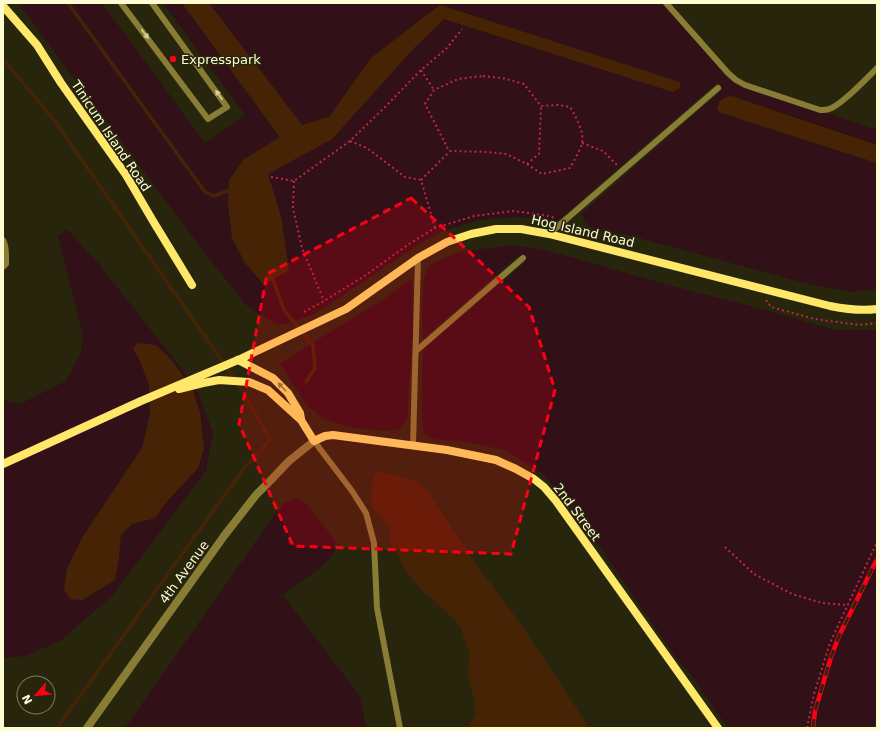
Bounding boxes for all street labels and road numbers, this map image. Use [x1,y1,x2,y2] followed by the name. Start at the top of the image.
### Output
[68,77,154,194] street label: Tinicum Island Road
[530,212,636,250] street label: Hog Island Road
[550,480,604,544] street label: 2nd Street
[156,538,212,606] street label: 4th Avenue

